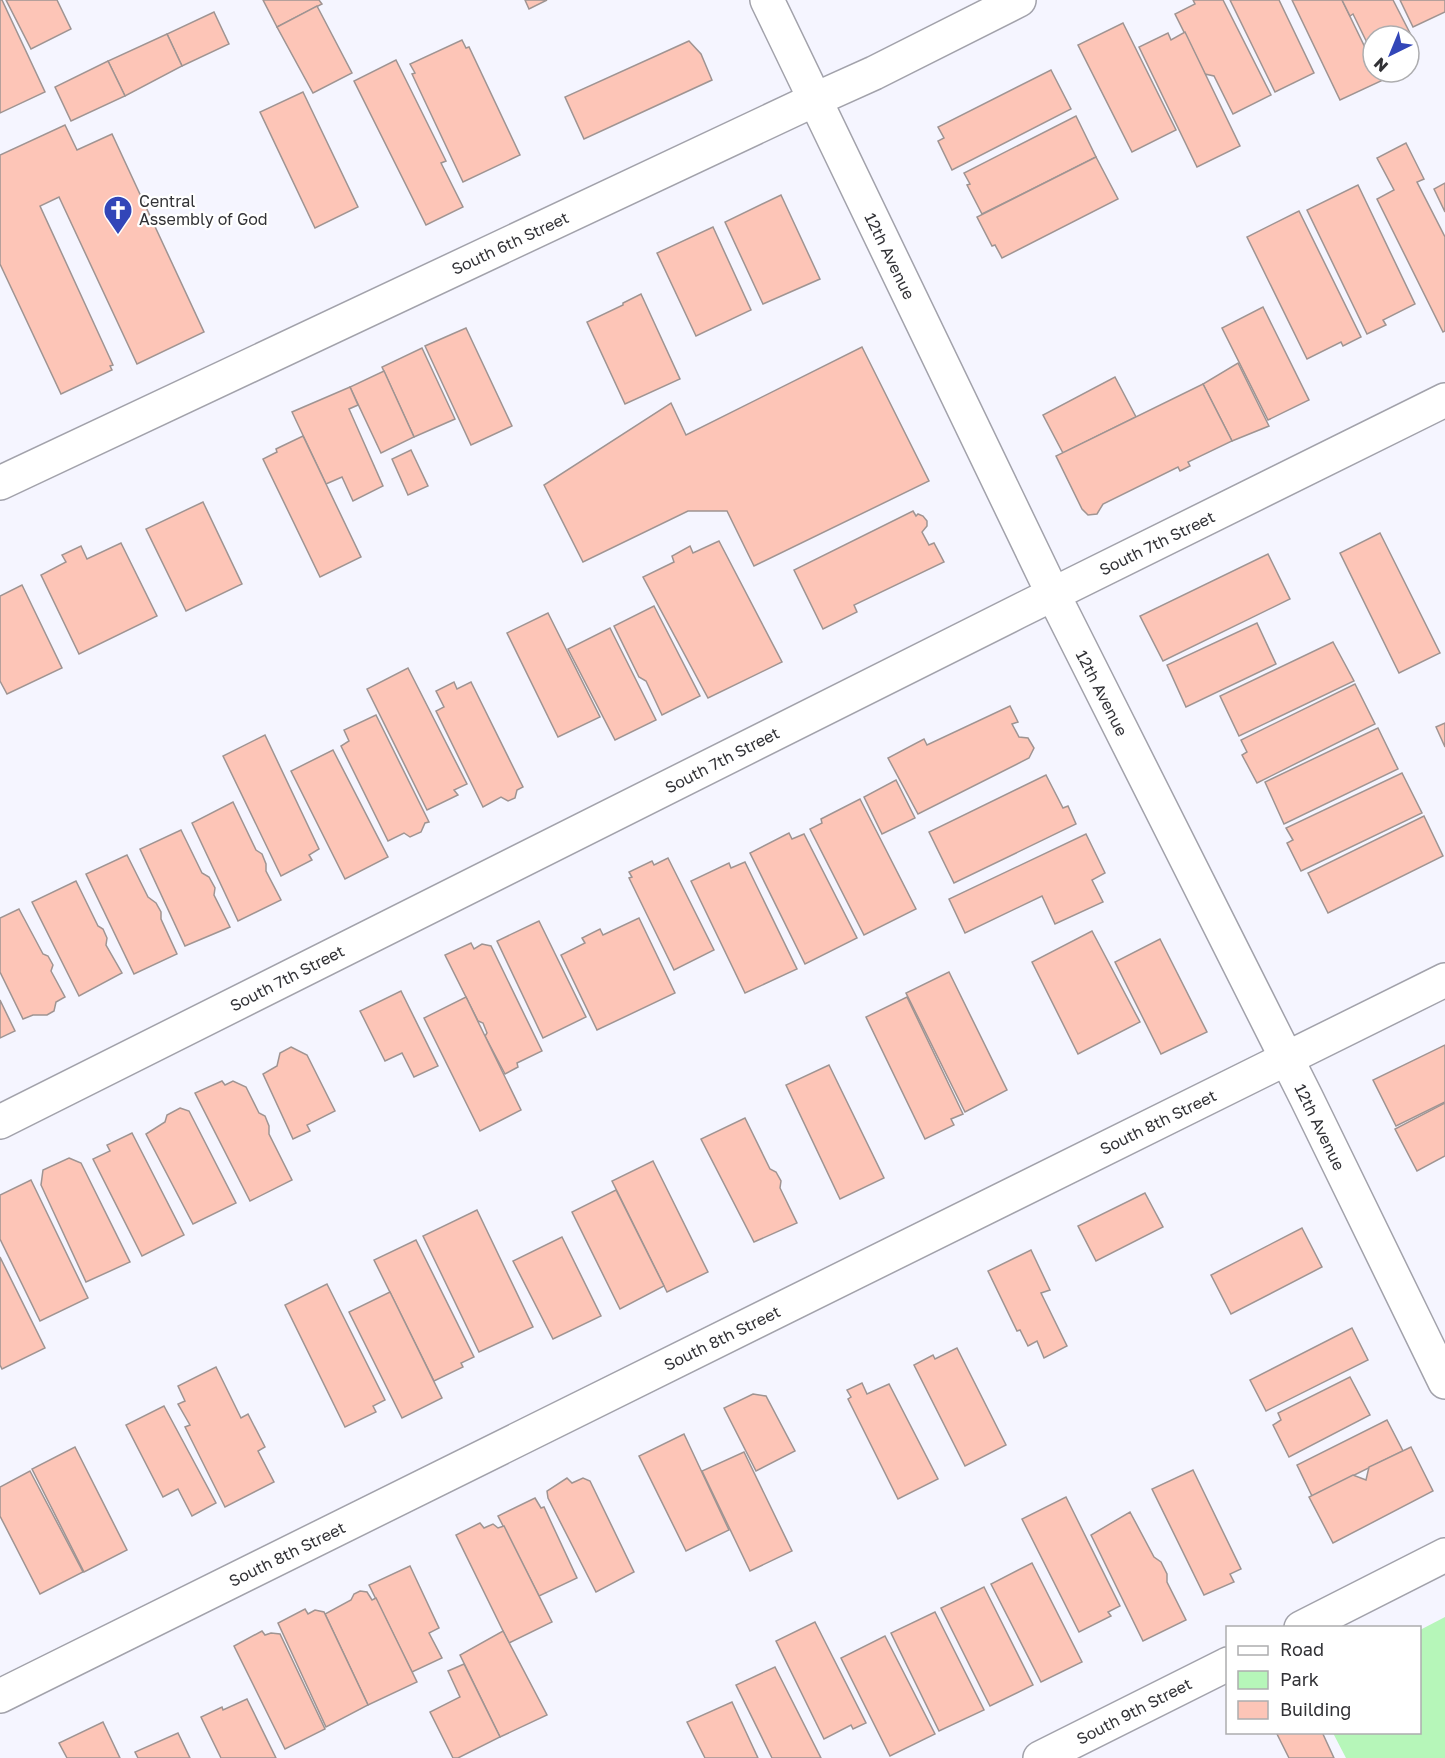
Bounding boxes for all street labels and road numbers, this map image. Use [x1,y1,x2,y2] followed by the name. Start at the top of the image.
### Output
[448,207,572,279] street label: South 6th Street
[860,209,920,303] street label: 12th Avenue
[1096,506,1218,580] street label: South 7th Street
[1072,647,1132,739] street label: 12th Avenue
[661,723,783,797] street label: South 7th Street
[226,941,348,1015] street label: South 7th Street
[1290,1080,1350,1174] street label: 12th Avenue
[1096,1085,1220,1159] street label: South 8th Street
[660,1301,784,1375] street label: South 8th Street
[225,1517,349,1591] street label: South 8th Street
[1073,1673,1195,1749] street label: South 9th Street

